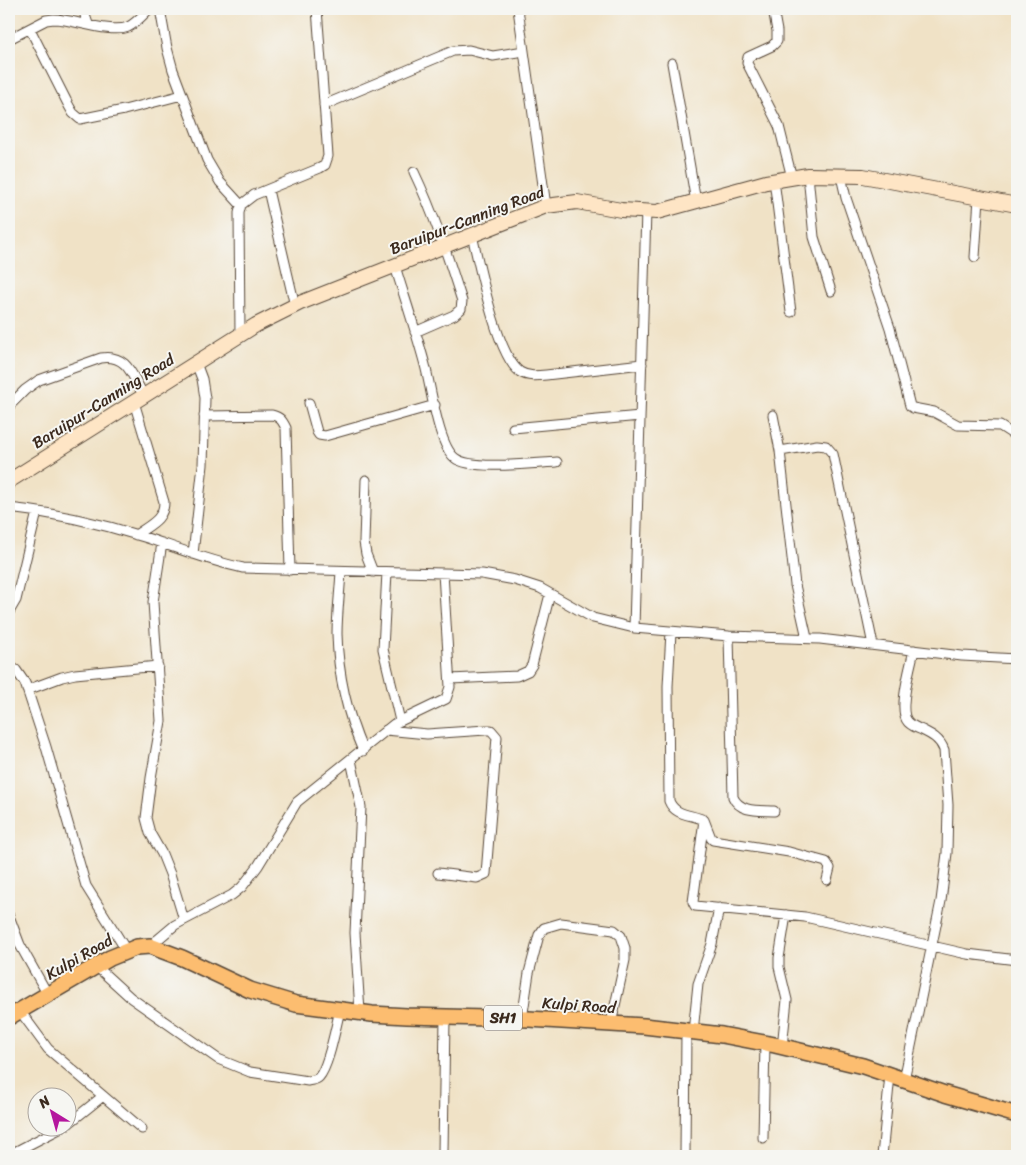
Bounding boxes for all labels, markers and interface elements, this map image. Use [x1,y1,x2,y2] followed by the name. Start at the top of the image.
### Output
[385,177,550,263] street label: Baruipur-Canning Road
[26,345,181,457] street label: Baruipur-Canning Road
[40,925,120,988] street label: Kulpi Road
[541,988,618,1022] street label: Kulpi Road
[484,1006,522,1030] road number: SH1
[28,1088,78,1138] north arrow
[32,1089,56,1116] text: N

